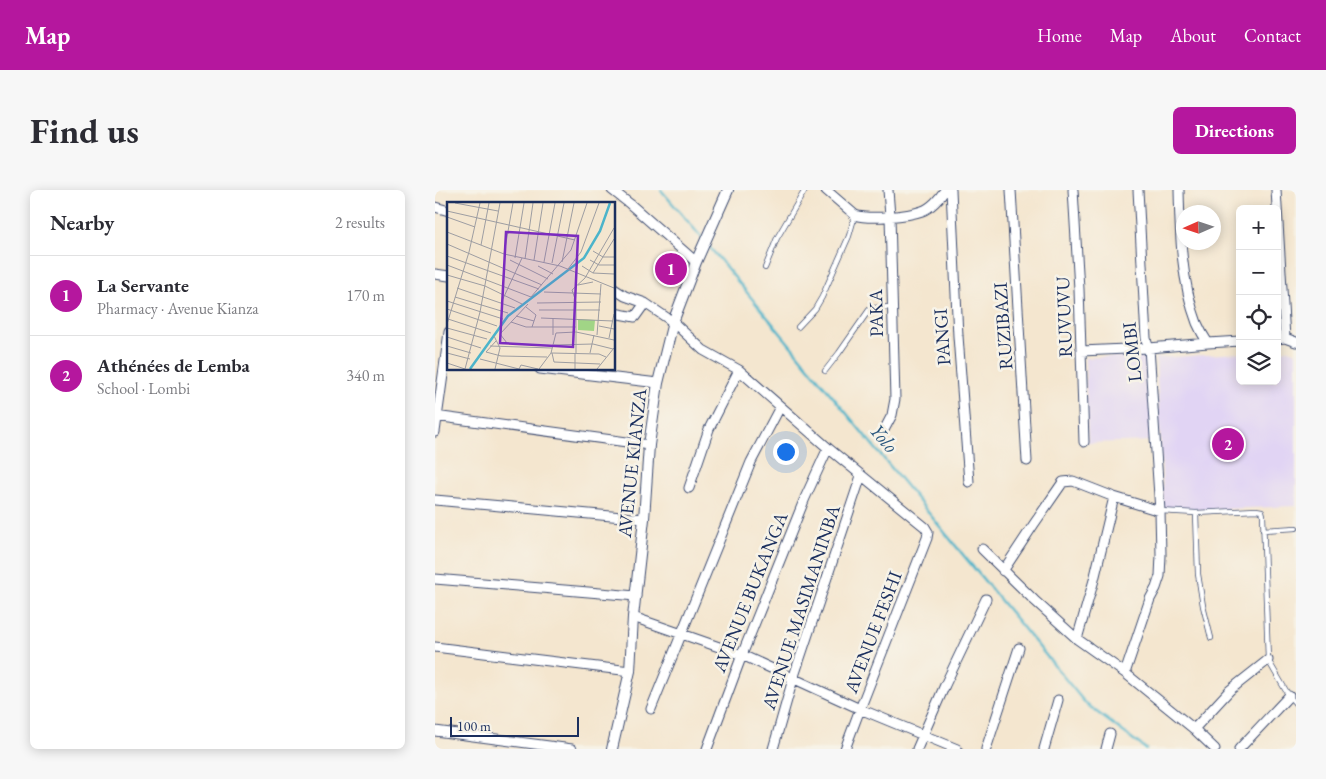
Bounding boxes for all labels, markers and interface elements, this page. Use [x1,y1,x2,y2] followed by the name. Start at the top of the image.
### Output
[25,20,70,51] text: Map
[1037,24,1082,47] text: Home
[1110,24,1142,47] text: Map
[1170,24,1216,47] text: About
[1244,24,1301,47] text: Contact
[1173,107,1296,154] button: Directions
[30,108,139,153] text: Find us
[447,202,615,370] inset map
[1176,205,1221,250] north arrow
[1236,205,1281,385] map controls
[1236,205,1281,250] button: +
[50,209,114,236] text: Nearby
[335,212,385,233] text: 2 results
[655,250,687,288] pin: 1
[1236,250,1281,295] button: −
[97,273,189,298] text: La Servante
[1050,276,1078,358] street label: RUVUVU
[987,281,1019,371] street label: RUZIBAZI
[62,285,70,306] text: 1
[346,285,385,306] text: 170 m
[863,288,889,337] street label: PAKA
[1236,295,1281,340] button: locate
[97,298,259,319] text: Pharmacy · Avenue Kianza
[927,307,956,366] street label: PANGI
[1116,320,1148,383] street label: LOMBI
[1236,340,1281,385] button: layers
[97,353,250,378] text: Athénées de Lemba
[62,365,70,386] text: 2
[346,365,385,386] text: 340 m
[97,378,190,399] text: School · Lombi
[612,386,652,540] street label: AVENUE KIANZA
[864,418,904,458] water label: Yolo
[1212,425,1244,463] pin: 2
[773,439,799,465] your location
[756,500,846,714] street label: AVENUE MASIMANINBA
[706,507,794,677] street label: AVENUE BUKANGA
[838,567,908,697] street label: AVENUE FESHI
[450,714,579,737] scale bar
[457,717,491,735] text: 100 m

